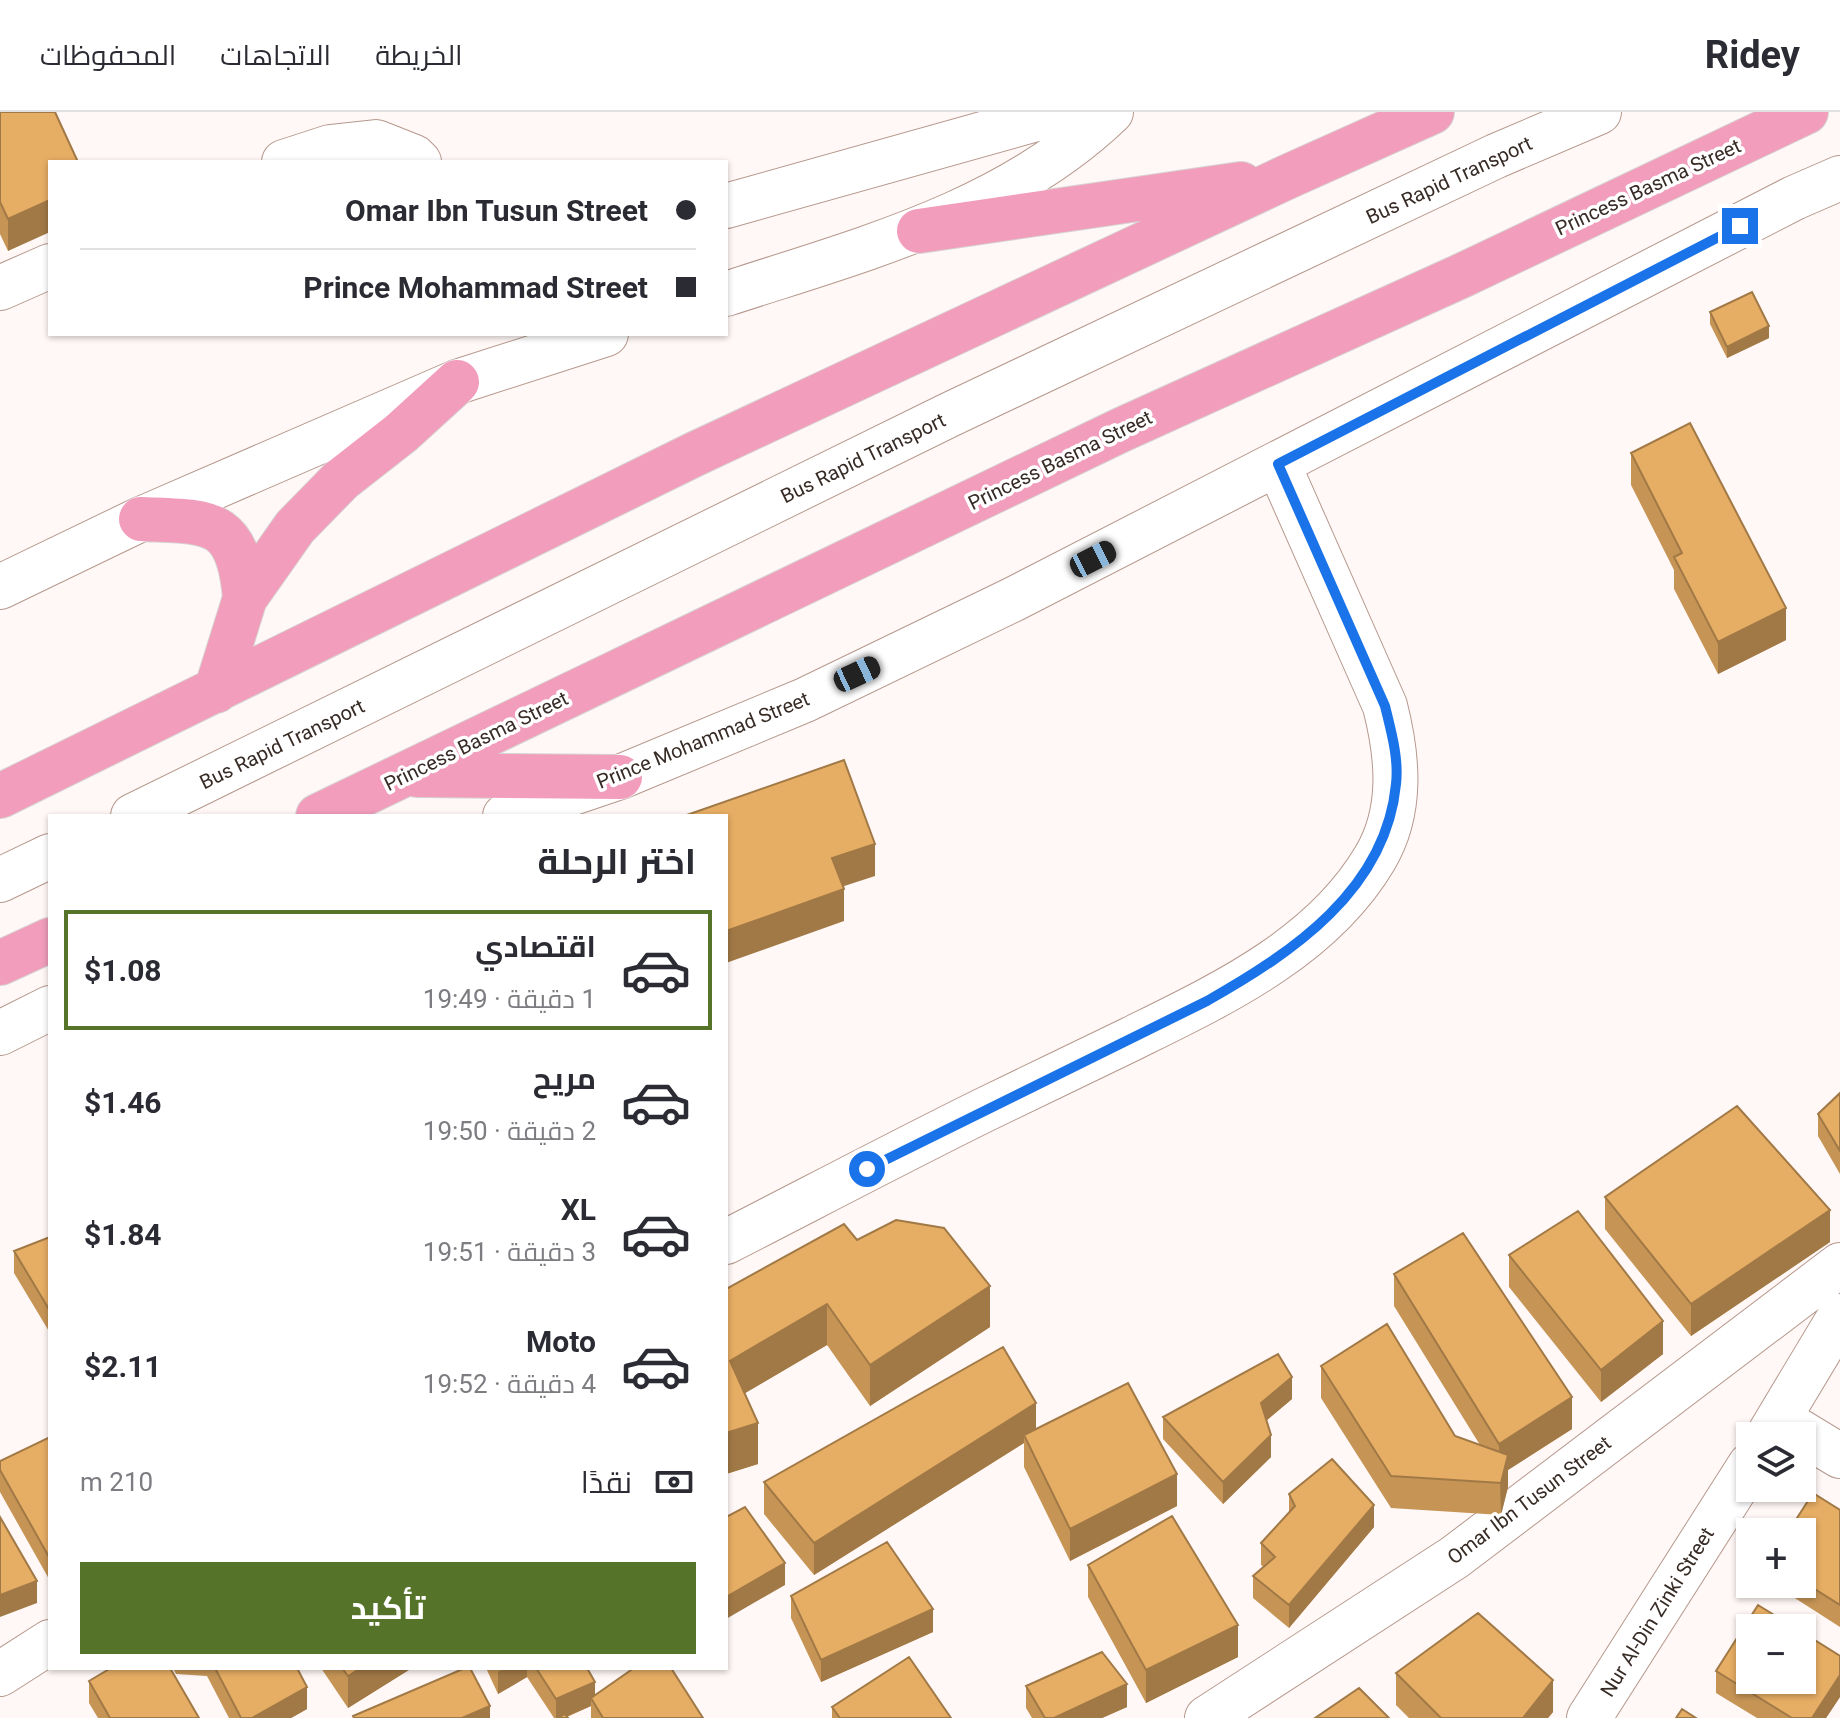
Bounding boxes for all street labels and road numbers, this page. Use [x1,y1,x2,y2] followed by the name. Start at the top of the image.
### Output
[1362,131,1536,229] street label: Bus Rapid Transport
[1551,133,1745,241] street label: Princess Basma Street
[964,405,1156,515] street label: Princess Basma Street
[777,408,949,508] street label: Bus Rapid Transport
[380,686,572,796] street label: Princess Basma Street
[593,686,813,794] street label: Prince Mohammad Street
[196,694,368,794] street label: Bus Rapid Transport
[1443,1431,1615,1569] street label: Omar Ibn Tusun Street
[1595,1523,1719,1701] street label: Nur Al-Din Zinki Street

